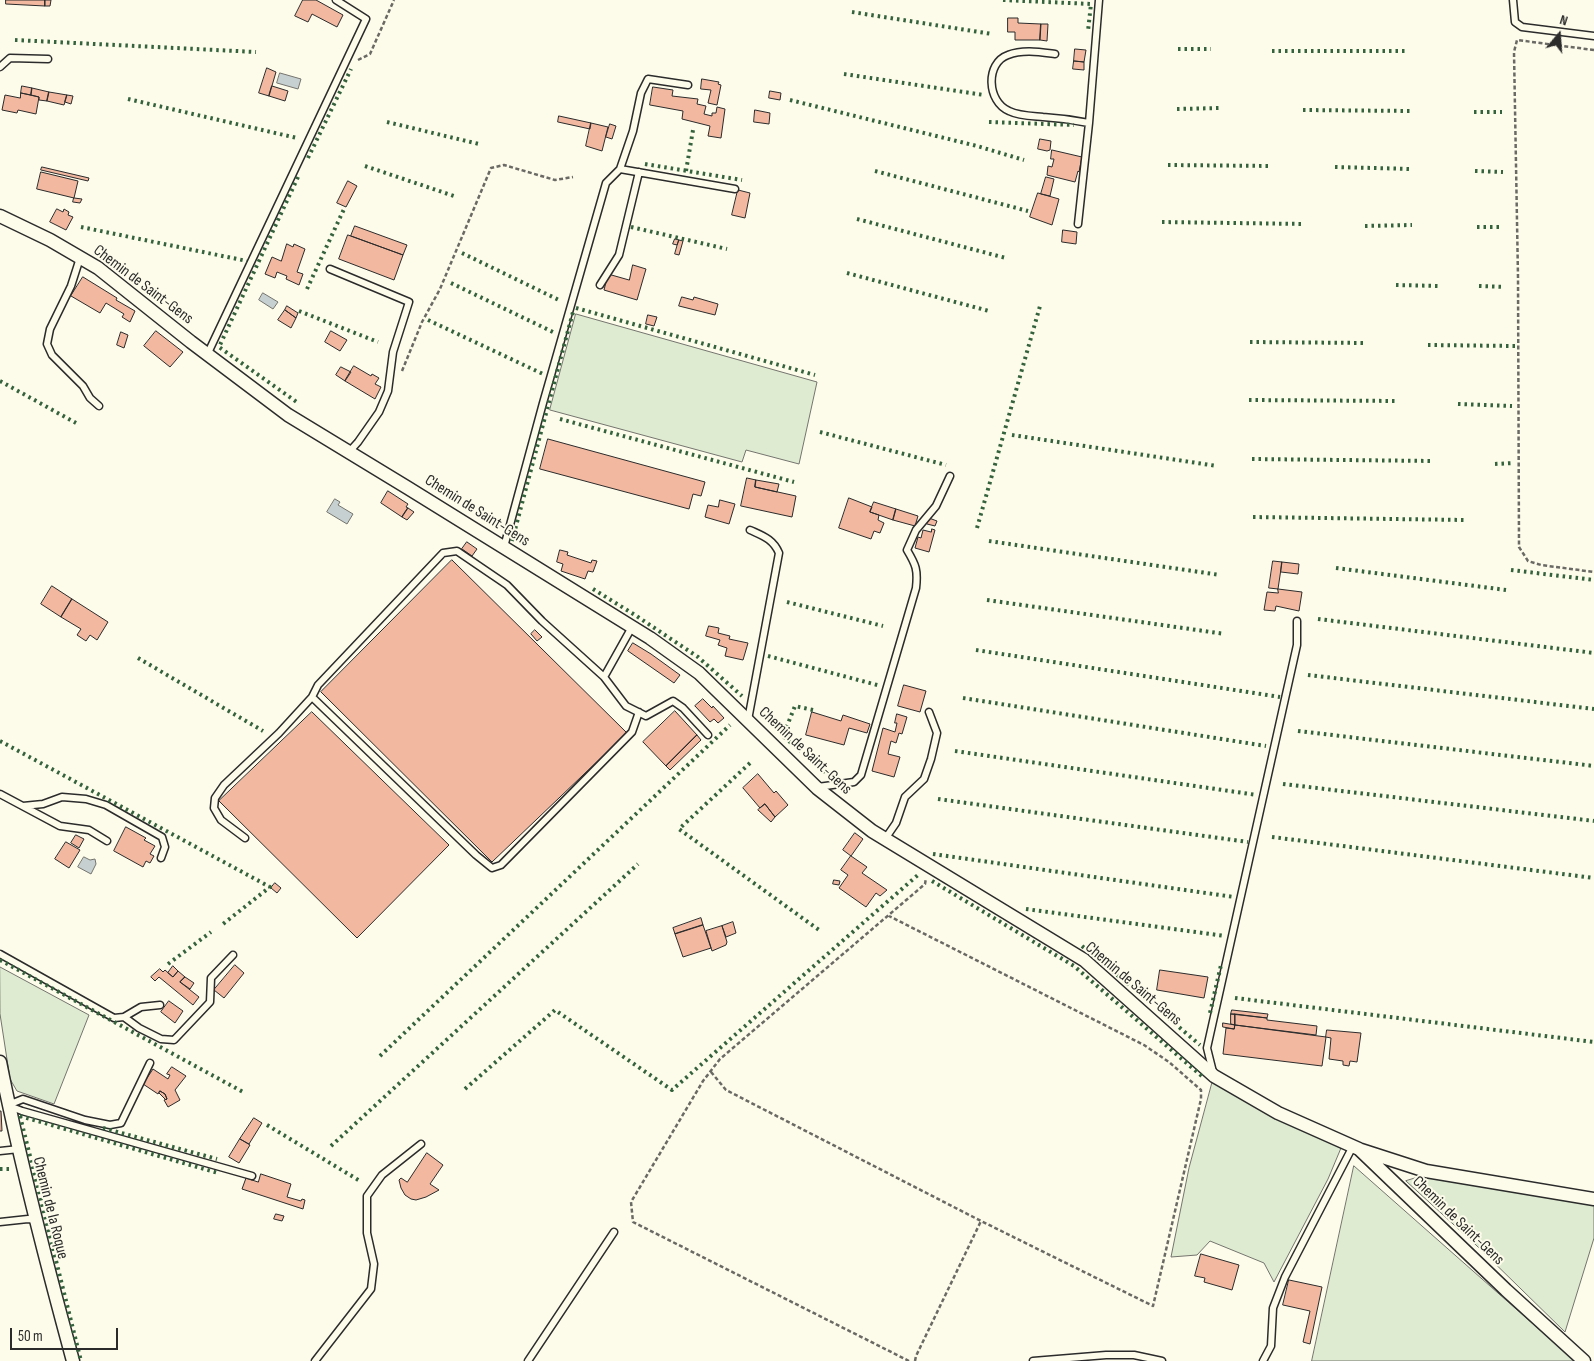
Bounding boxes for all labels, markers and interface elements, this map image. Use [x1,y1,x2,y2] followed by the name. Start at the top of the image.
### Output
[1534,10,1584,60] north arrow
[1558,11,1570,29] text: N
[89,241,197,329] street label: Chemin de Saint-Gens
[421,471,533,551] street label: Chemin de Saint-Gens
[755,703,855,799] street label: Chemin de Saint-Gens
[1081,938,1185,1030] street label: Chemin de Saint-Gens
[28,1155,72,1261] street label: Chemin de la Roque
[1408,1172,1508,1270] street label: Chemin de Saint-Gens
[12,1318,120,1350] scale bar
[18,1327,43,1346] text: 50 m

